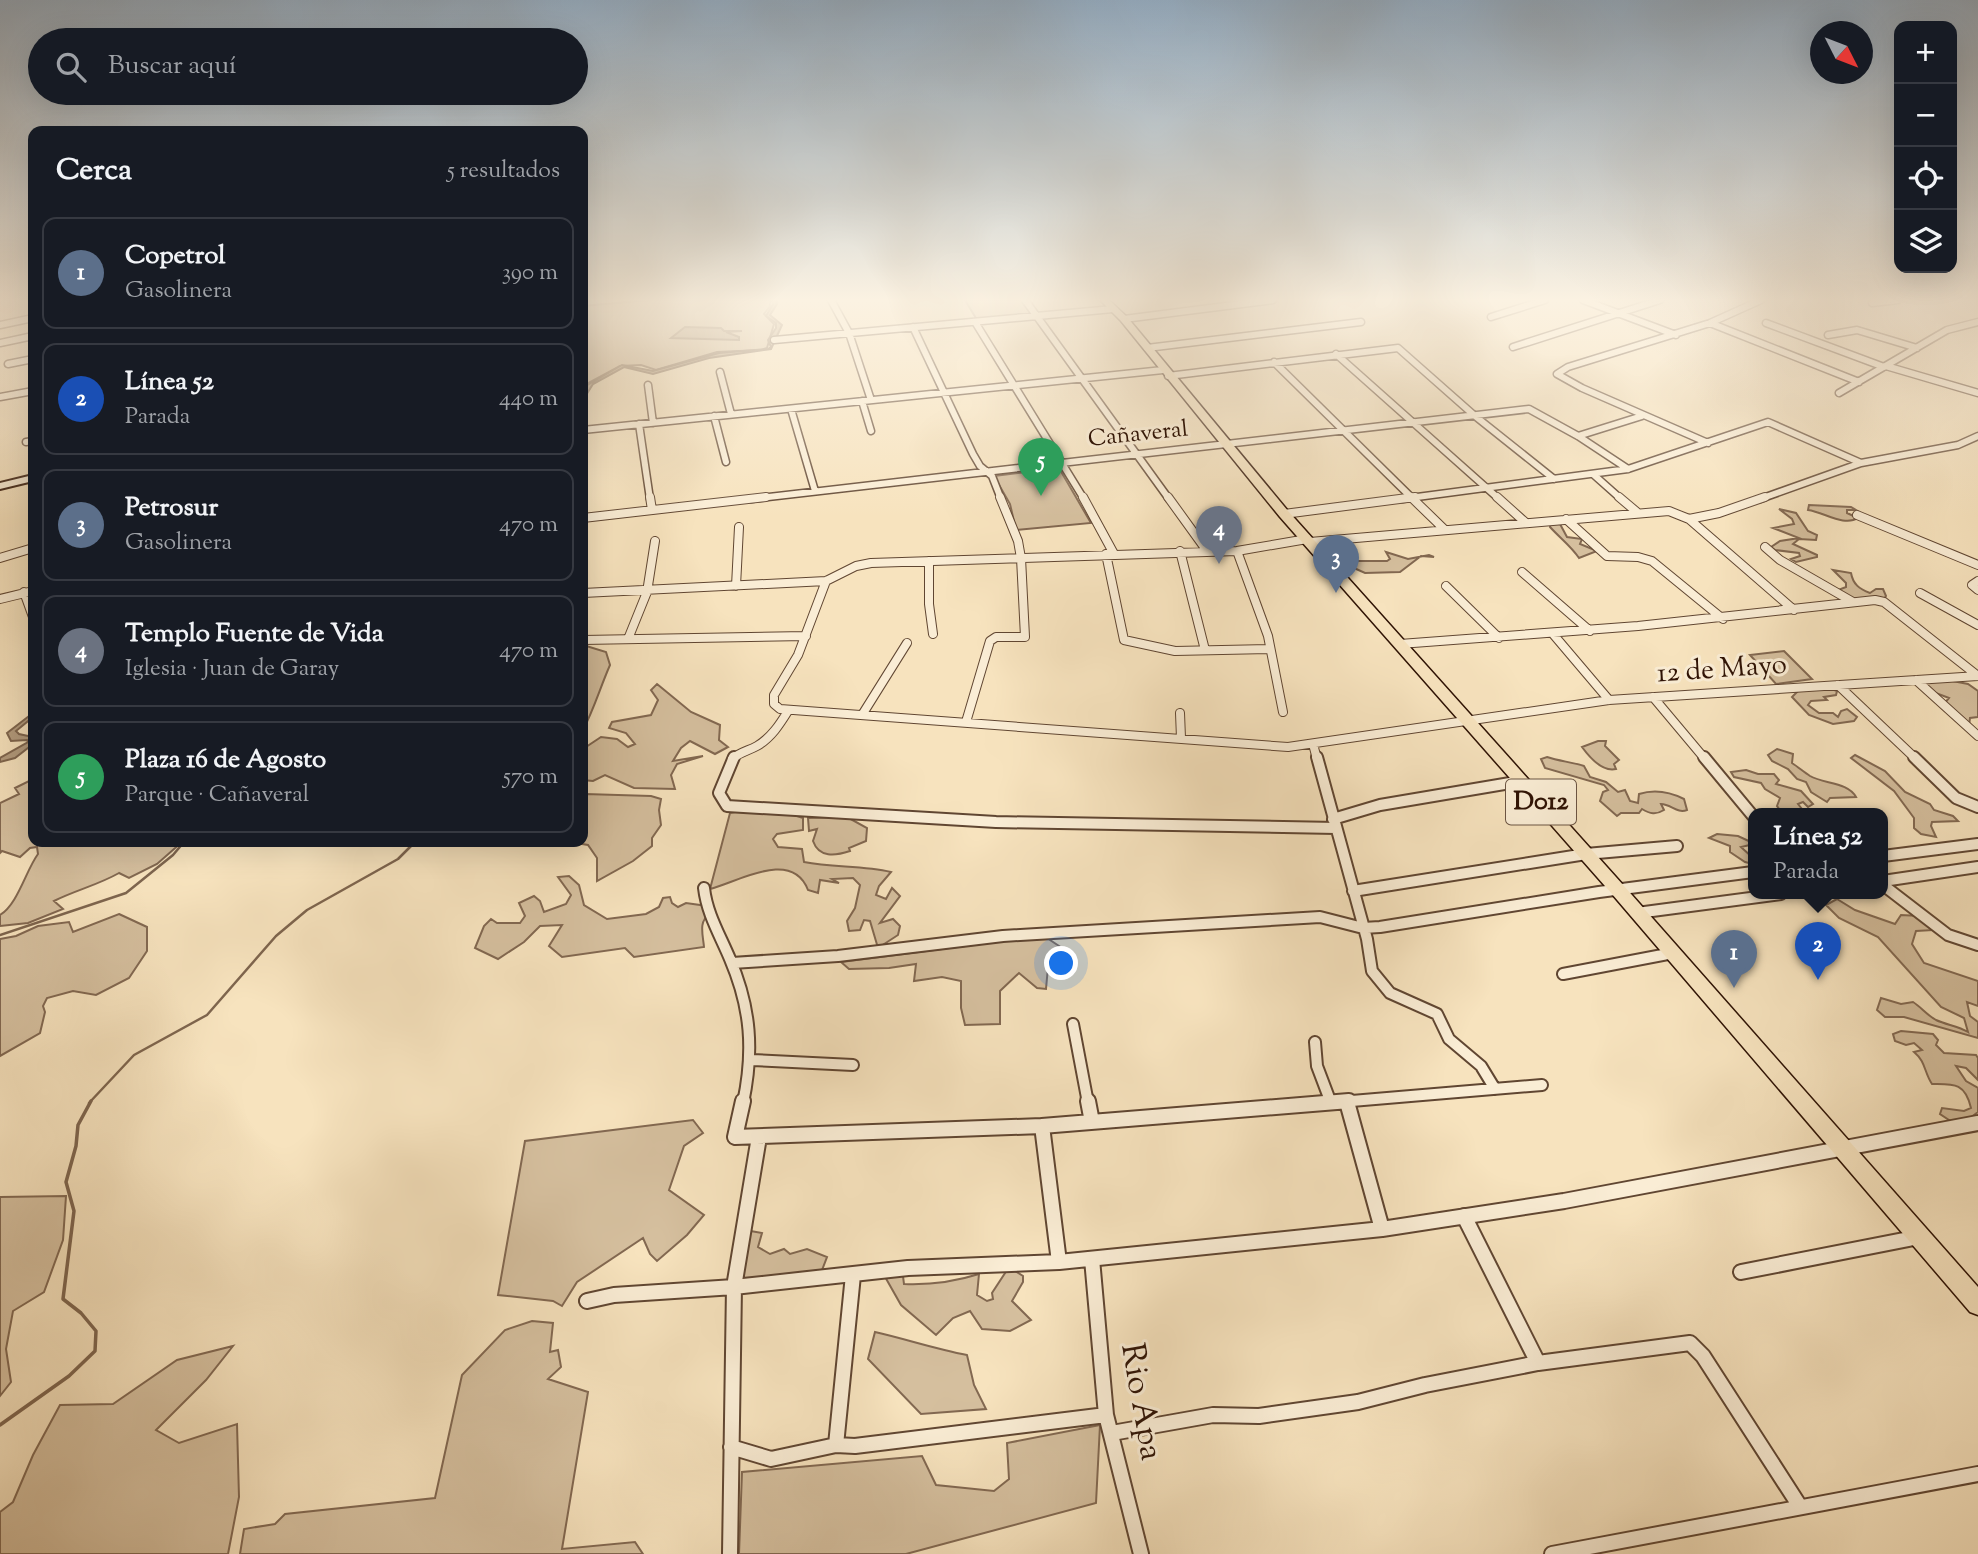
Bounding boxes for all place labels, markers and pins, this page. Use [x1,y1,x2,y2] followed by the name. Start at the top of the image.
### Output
[1018,438,1064,496] pin: 5
[1196,506,1242,564] pin: 4
[1313,535,1359,593] pin: 3
[1795,922,1841,980] pin: 2
[1711,930,1757,988] pin: 1

